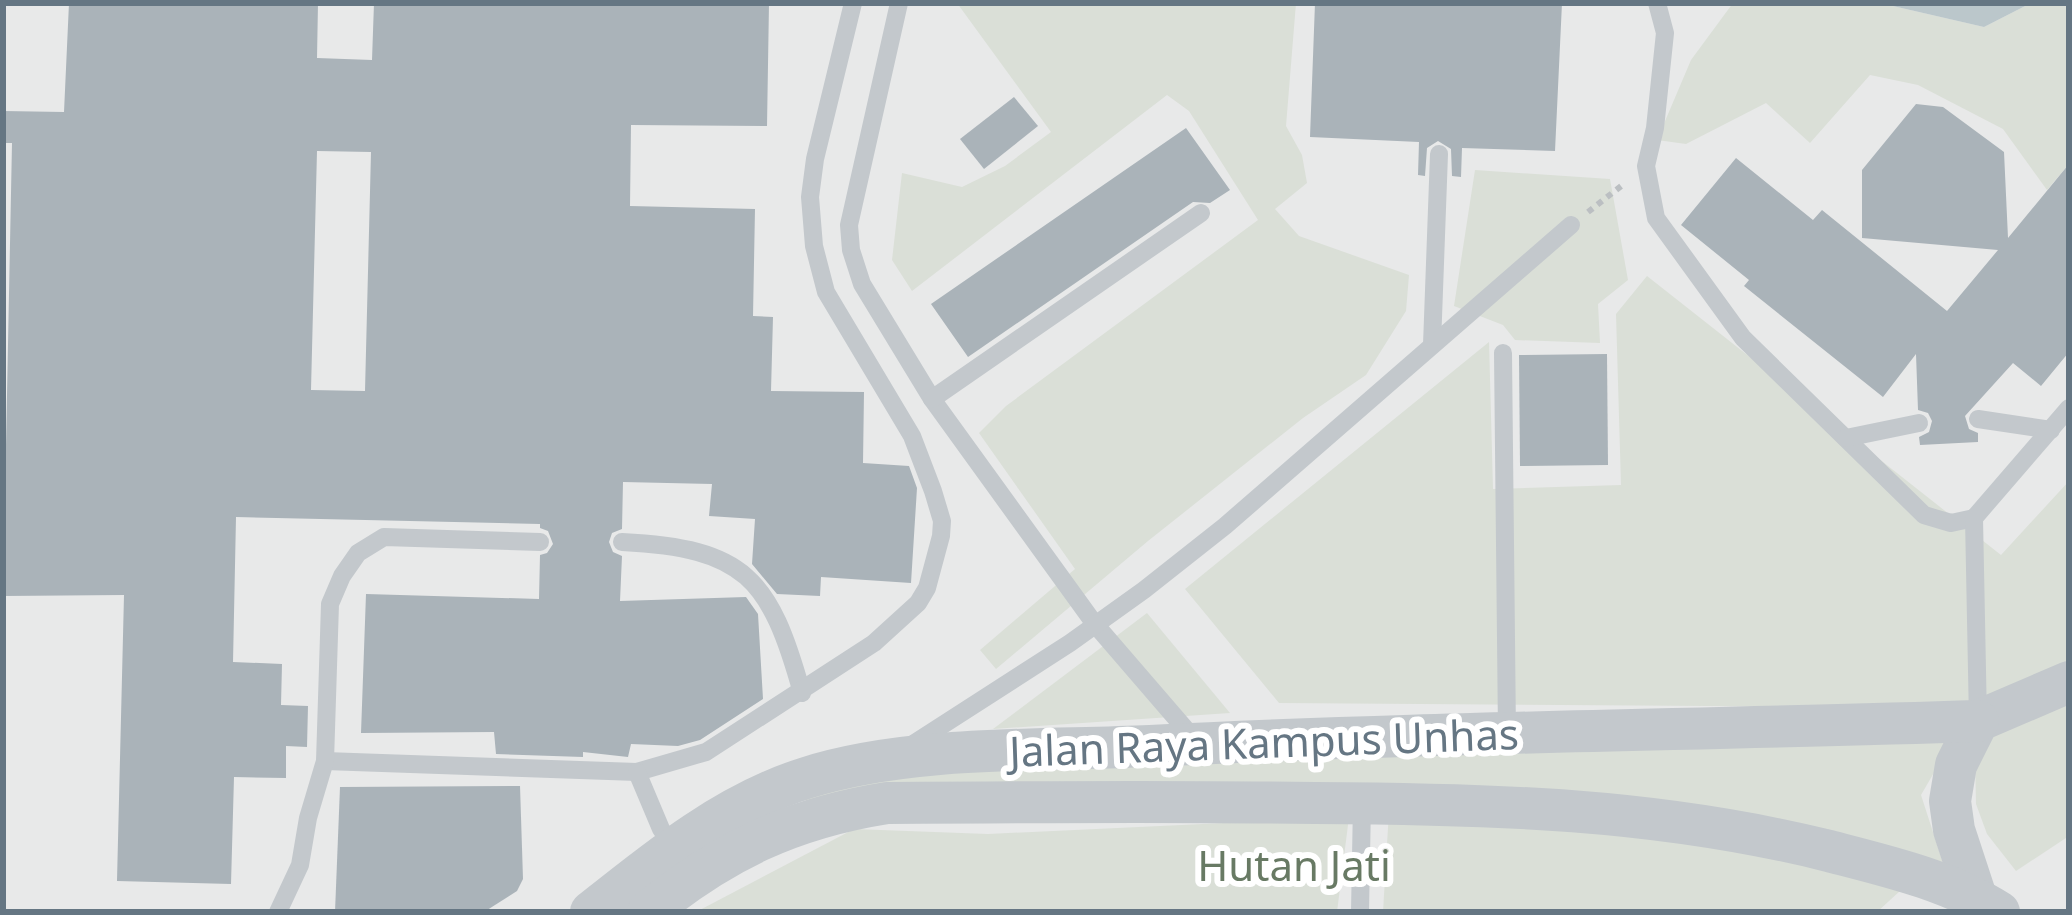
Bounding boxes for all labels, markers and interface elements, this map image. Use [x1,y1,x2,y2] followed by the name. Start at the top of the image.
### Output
[1004,704,1520,779] street label: Jalan Raya Kampus Unhas
[1197,836,1391,893] park label: Hutan Jati

